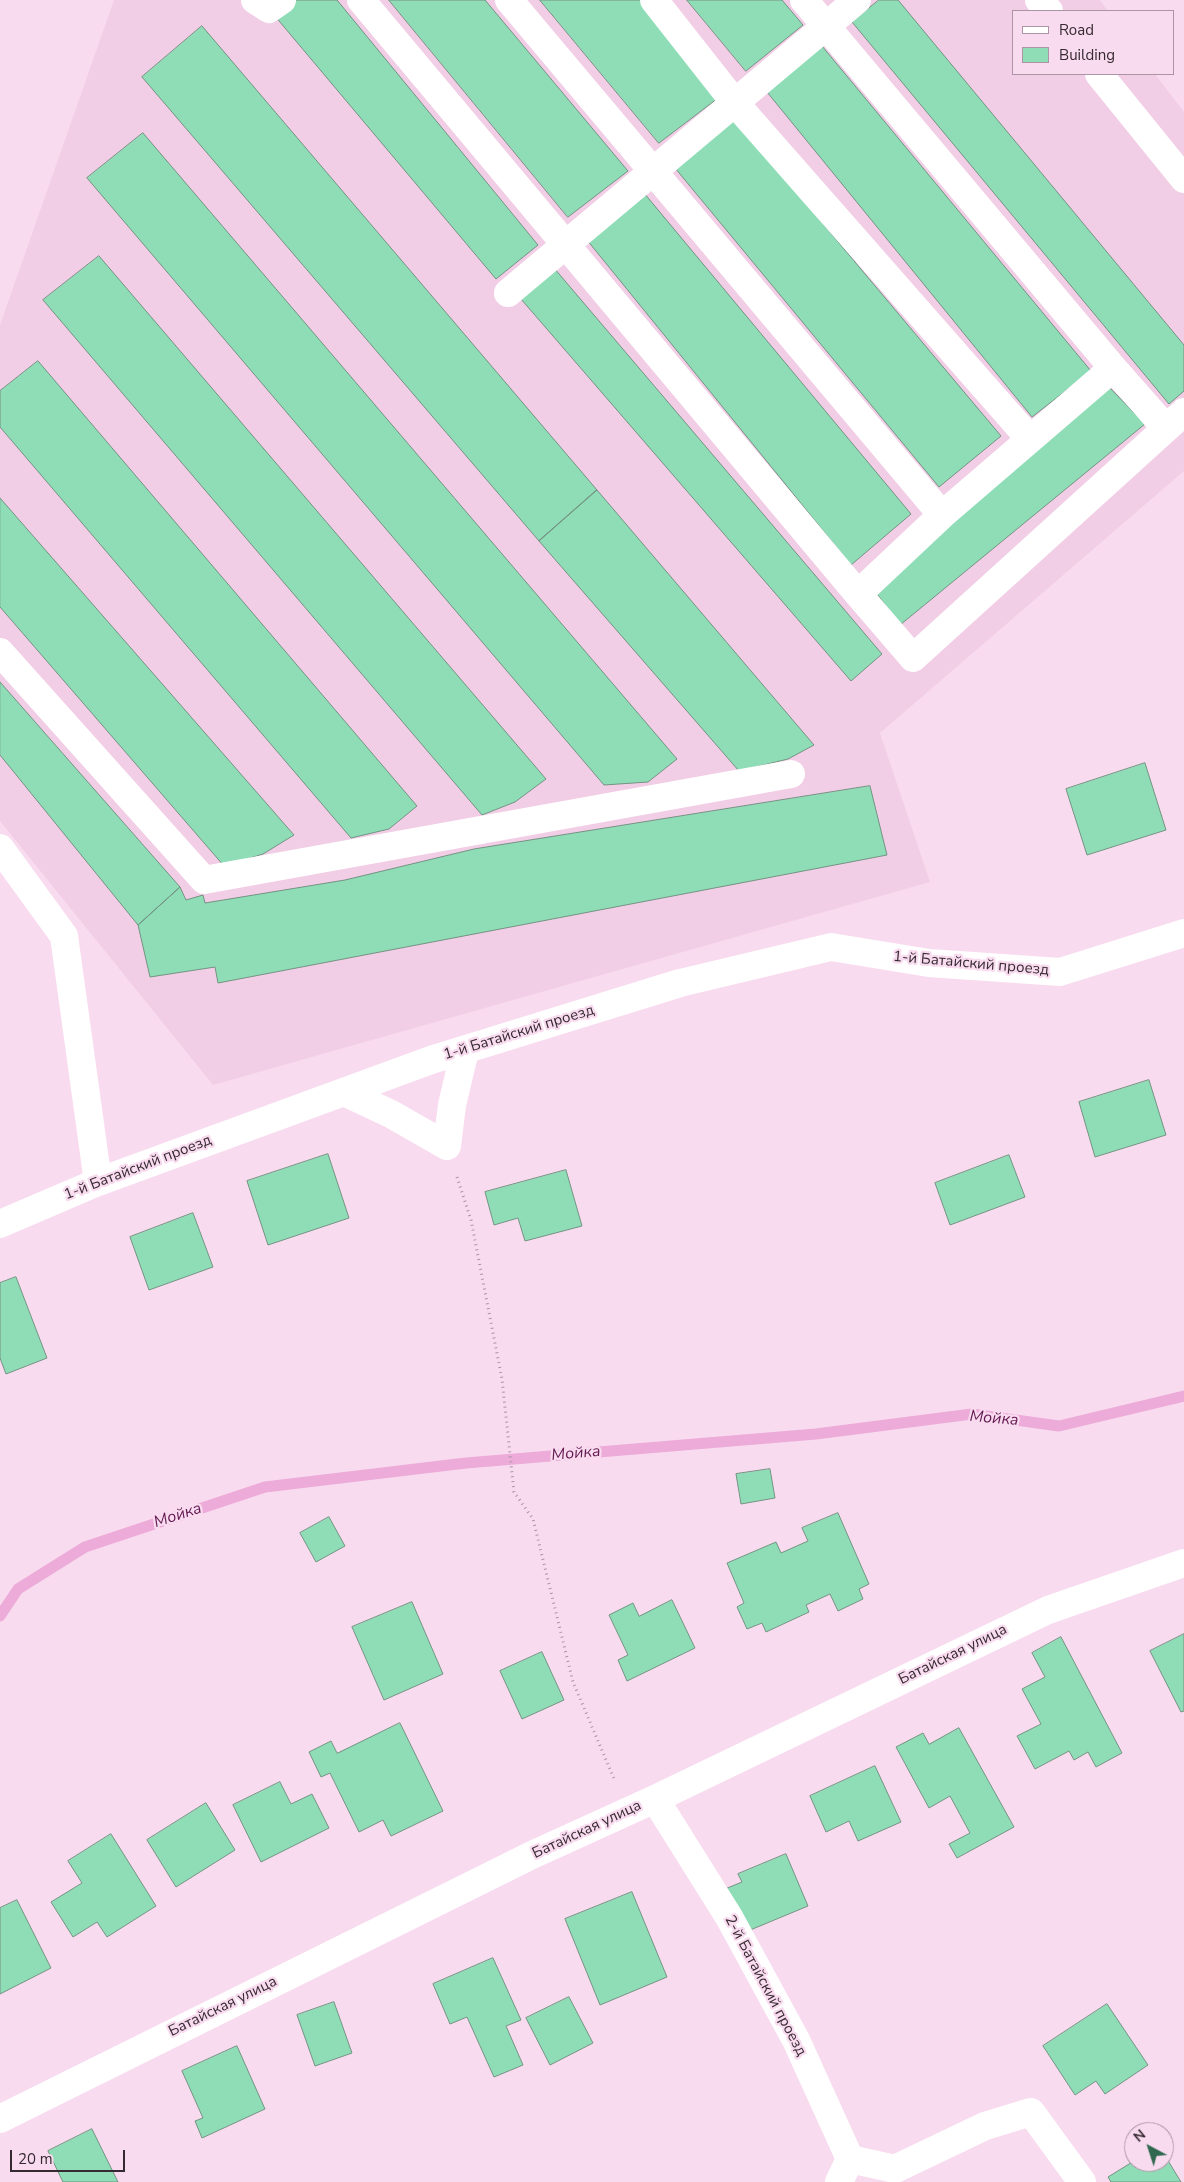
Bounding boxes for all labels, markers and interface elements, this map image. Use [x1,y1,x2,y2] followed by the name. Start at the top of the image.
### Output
[1012,10,1174,75] legend
[1059,20,1094,40] text: Road
[1059,45,1115,65] text: Building
[892,948,1050,980] street label: 1-й Батайский проезд
[441,1002,597,1064] street label: 1-й Батайский проезд
[62,1132,214,1204] street label: 1-й Батайский проезд
[969,1407,1019,1431] water label: Мойка
[551,1442,601,1466] water label: Мойка
[152,1499,204,1533] water label: Мойка
[896,1621,1010,1689] street label: Батайская улица
[530,1797,644,1863] street label: Батайская улица
[720,1913,810,2059] street label: 2-й Батайский проезд
[166,1973,280,2041] street label: Батайская улица
[1124,2122,1174,2172] north arrow
[1130,2125,1150,2147] text: N
[12,2140,128,2172] scale bar
[18,2149,53,2169] text: 20 m

